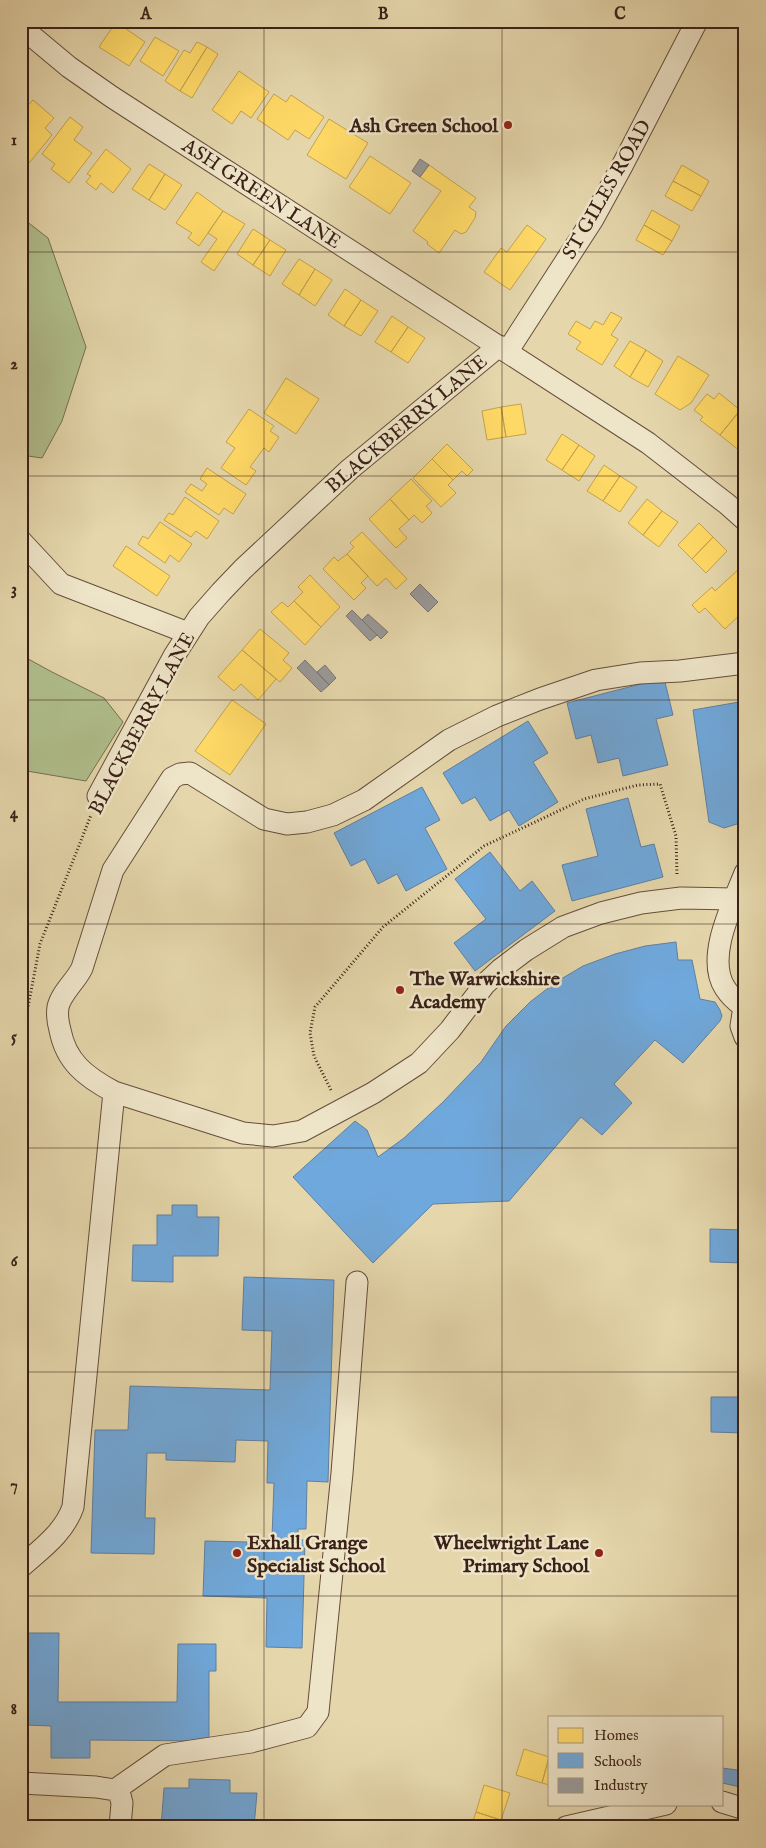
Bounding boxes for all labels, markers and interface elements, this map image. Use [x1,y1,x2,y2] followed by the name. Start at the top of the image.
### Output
[140,5,153,25] text: A
[378,5,389,25] text: B
[614,5,626,25] text: C
[348,114,499,139] place label: Ash Green School
[557,116,657,264] street label: ST GILES ROAD
[502,119,514,131] marker: Ash Green School
[11,131,17,151] text: 1
[176,133,345,255] street label: ASH GREEN LANE
[321,349,493,499] street label: BLACKBERRY LANE
[10,355,18,375] text: 2
[11,580,17,600] text: 3
[84,628,201,819] street label: BLACKBERRY LANE
[10,804,19,824] text: 4
[409,967,561,1015] place label: The Warwickshire Academy
[394,984,406,996] marker: The Warwickshire Academy
[11,1028,17,1048] text: 5
[11,1252,19,1272] text: 6
[10,1476,18,1496] text: 7
[247,1531,386,1579] place label: Exhall Grange Specialist School
[433,1531,590,1579] place label: Wheelwright Lane Primary School
[231,1547,243,1559] marker: Exhall Grange Specialist School
[593,1547,605,1559] marker: Wheelwright Lane Primary School
[11,1700,17,1720] text: 8
[548,1716,724,1806] legend
[594,1726,638,1745] text: Homes
[594,1752,642,1771] text: Schools
[594,1776,648,1795] text: Industry

